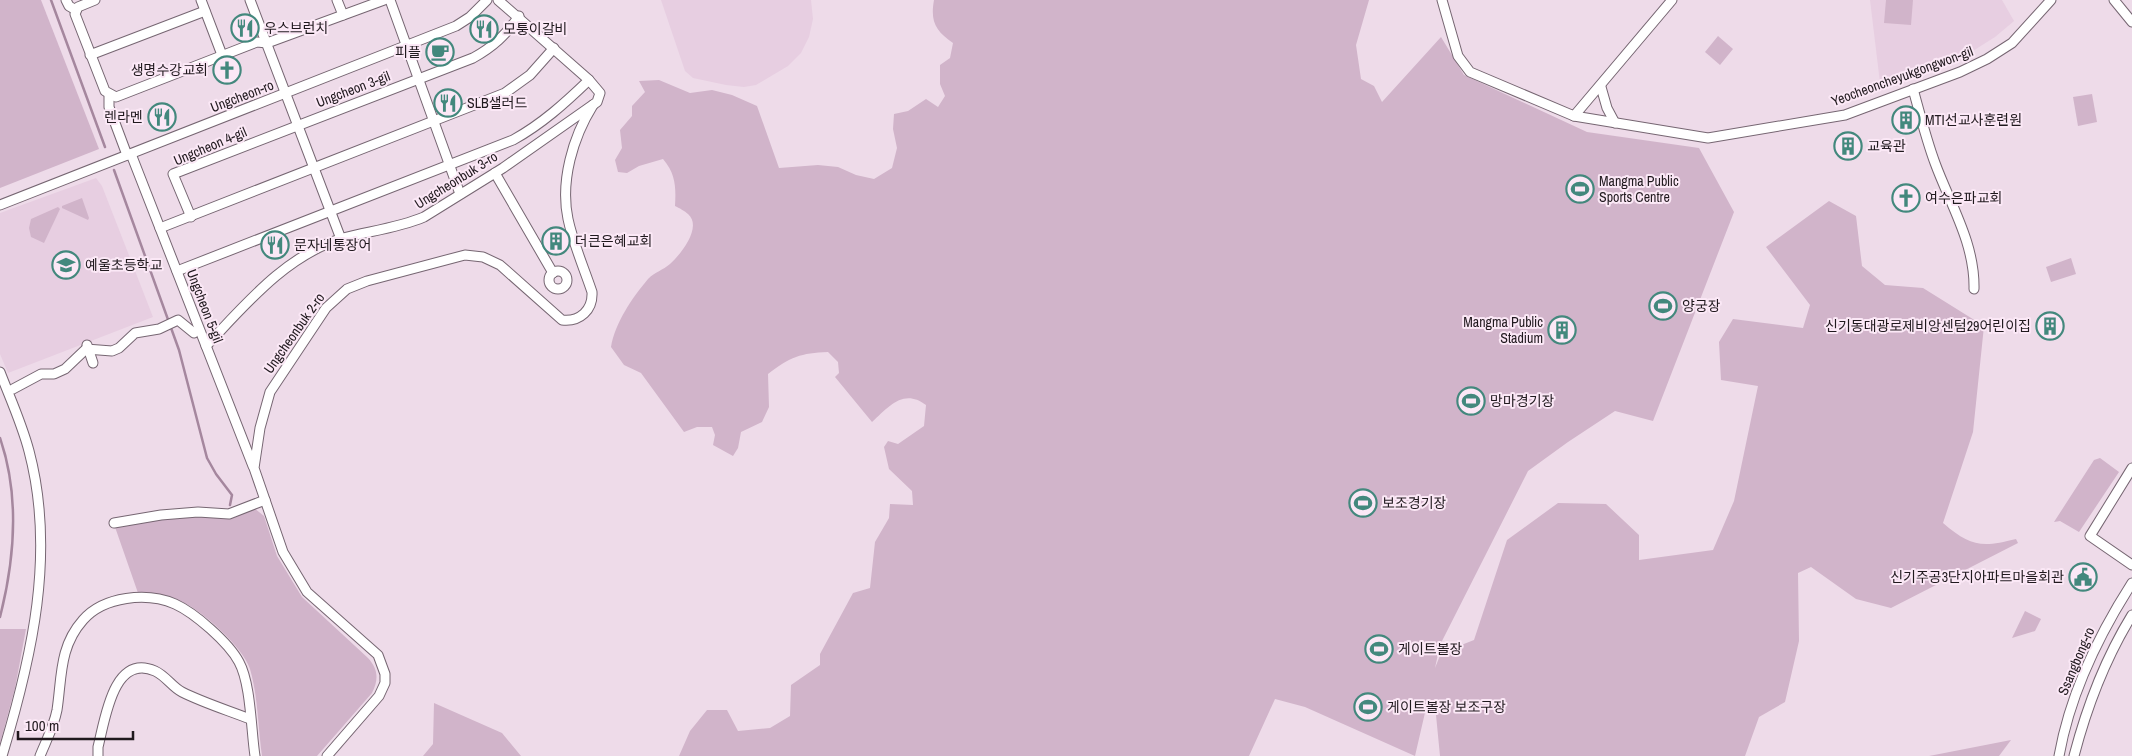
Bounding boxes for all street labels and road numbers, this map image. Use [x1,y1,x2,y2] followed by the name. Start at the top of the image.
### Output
[1829,42,1975,110] street label: Yeocheoncheyukgongwon-gil
[313,67,393,111] street label: Ungcheon 3-gil
[208,76,276,116] street label: Ungcheon-ro
[171,123,249,169] street label: Ungcheon 4-gil
[411,147,501,213] street label: Ungcheonbuk 3-ro
[183,266,227,346] street label: Ungcheon 5-gil
[260,289,328,377] street label: Ungcheonbuk 2-ro
[2054,624,2098,698] street label: Ssangbong-ro

